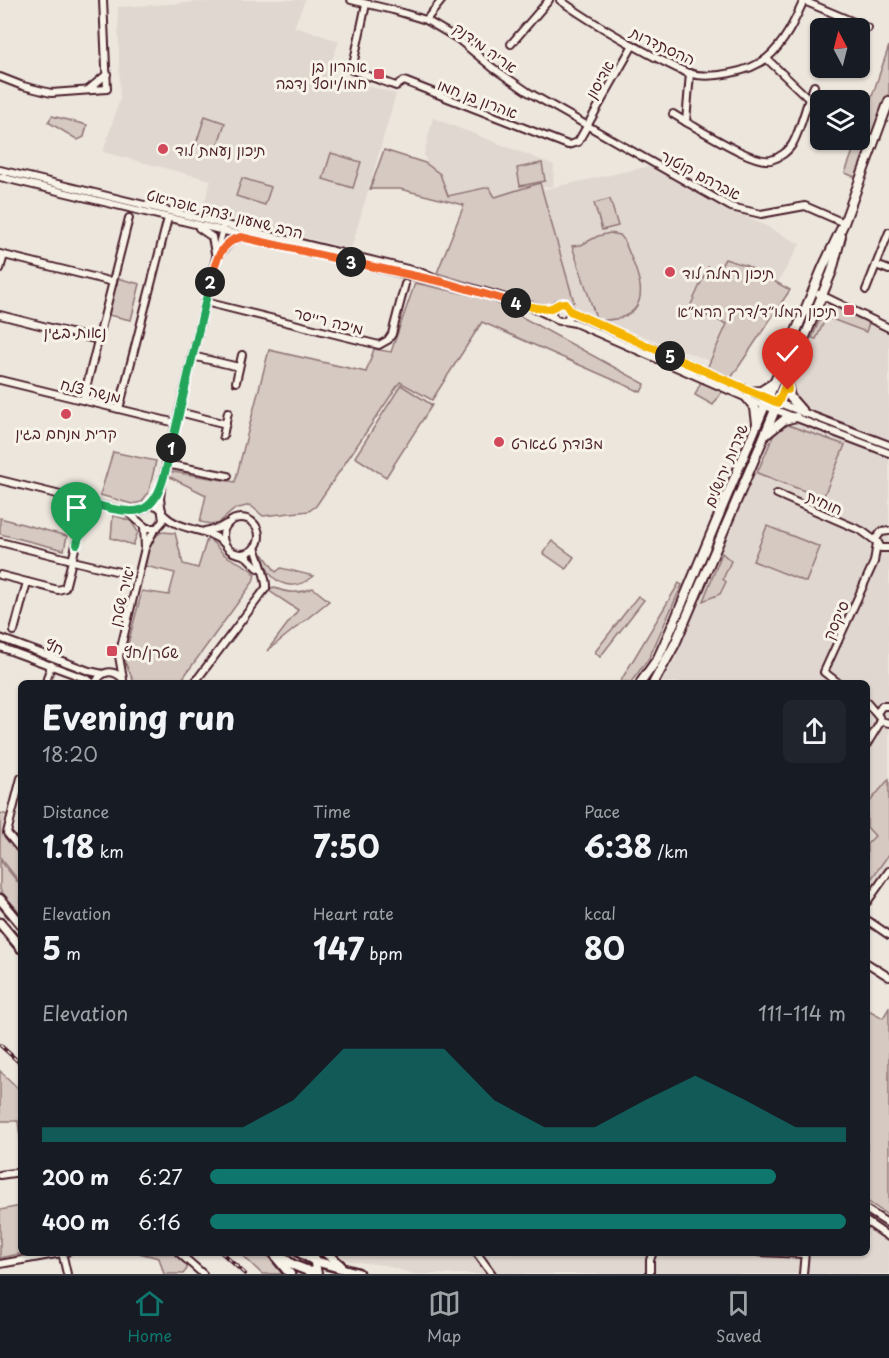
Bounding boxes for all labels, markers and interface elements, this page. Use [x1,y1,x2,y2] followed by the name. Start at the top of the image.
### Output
[449,16,523,78] street label: אריה מידנק
[810,18,870,78] north arrow
[810,18,870,150] map controls
[626,19,699,70] street label: ההסתדרות
[276,54,367,94] place label: אהרון בן חמו/יוסף נדבה
[579,55,619,102] street label: אדיסון
[372,67,386,81] marker: אהרון בן חמו/יוסף נדבה
[434,72,522,124] street label: אהרון בן חמו
[810,90,870,150] button: layers
[175,138,266,161] place label: תיכון נעמת לוד
[156,142,170,156] marker: תיכון נעמת לוד
[657,143,746,205] street label: אברהם קוטנר
[144,182,306,244] street label: הרב שמעון יצחק אפריאט
[336,247,366,277] pin: 3
[346,250,356,274] text: 3
[682,261,774,284] place label: תיכון רמלה לוד
[663,265,677,279] marker: תיכון רמלה לוד
[195,267,225,297] pin: 2
[204,270,216,294] text: 2
[501,288,531,318] pin: 4
[511,291,521,315] text: 4
[677,299,837,322] place label: תיכון רמלו״ד/דרך הרמ״א
[292,300,366,340] street label: מיכה רייסר
[842,303,856,317] marker: תיכון רמלו״ד/דרך הרמ״א
[43,319,107,343] district label: נאות בגין
[762,328,813,390] pin
[771,337,804,370] icon: check
[655,341,685,371] pin: 5
[665,344,675,368] text: 5
[58,372,124,408] street label: מנשה צלח
[59,407,73,421] marker: קרית מנחם בגין
[697,420,753,510] street label: שדרות ירושלים
[15,421,117,444] place label: קרית מנחם בגין
[511,431,603,454] place label: מצודת טגארט
[156,433,186,463] pin: 1
[492,435,506,449] marker: מצודת טגארט
[167,436,175,460] text: 1
[51,482,102,544] pin
[803,484,847,520] street label: חוחית
[60,491,93,524] icon: arrive
[102,563,140,629] street label: יאיר שטרן
[816,596,854,644] street label: סיקסק
[43,632,67,660] street label: חץ
[124,640,179,663] place label: שטרן/חץ
[105,644,119,658] marker: שטרן/חץ
[42,691,235,741] text: Evening run
[783,700,846,763] button: share
[42,739,98,769] text: 18:20
[42,799,109,823] text: Distance
[313,799,351,823] text: Time
[584,799,620,823] text: Pace
[42,823,95,868] text: 1.18
[313,823,380,868] text: 7:50
[584,823,652,868] text: 6:38
[95,839,124,863] text: km
[652,839,688,863] text: /km
[42,901,111,925] text: Elevation
[313,901,394,925] text: Heart rate
[584,901,616,925] text: kcal
[42,925,61,970] text: 5
[313,925,364,970] text: 147
[584,925,625,970] text: 80
[61,941,81,965] text: m
[364,941,403,965] text: bpm
[42,998,128,1028] text: Elevation
[758,998,846,1028] text: 111–114 m
[42,1162,109,1192] text: 200 m
[138,1162,183,1192] text: 6:27
[42,1207,110,1237] text: 400 m
[138,1207,181,1237] text: 6:16
[127,1287,172,1347] tab: Home
[427,1287,461,1347] tab: Map
[716,1287,762,1347] tab: Saved

